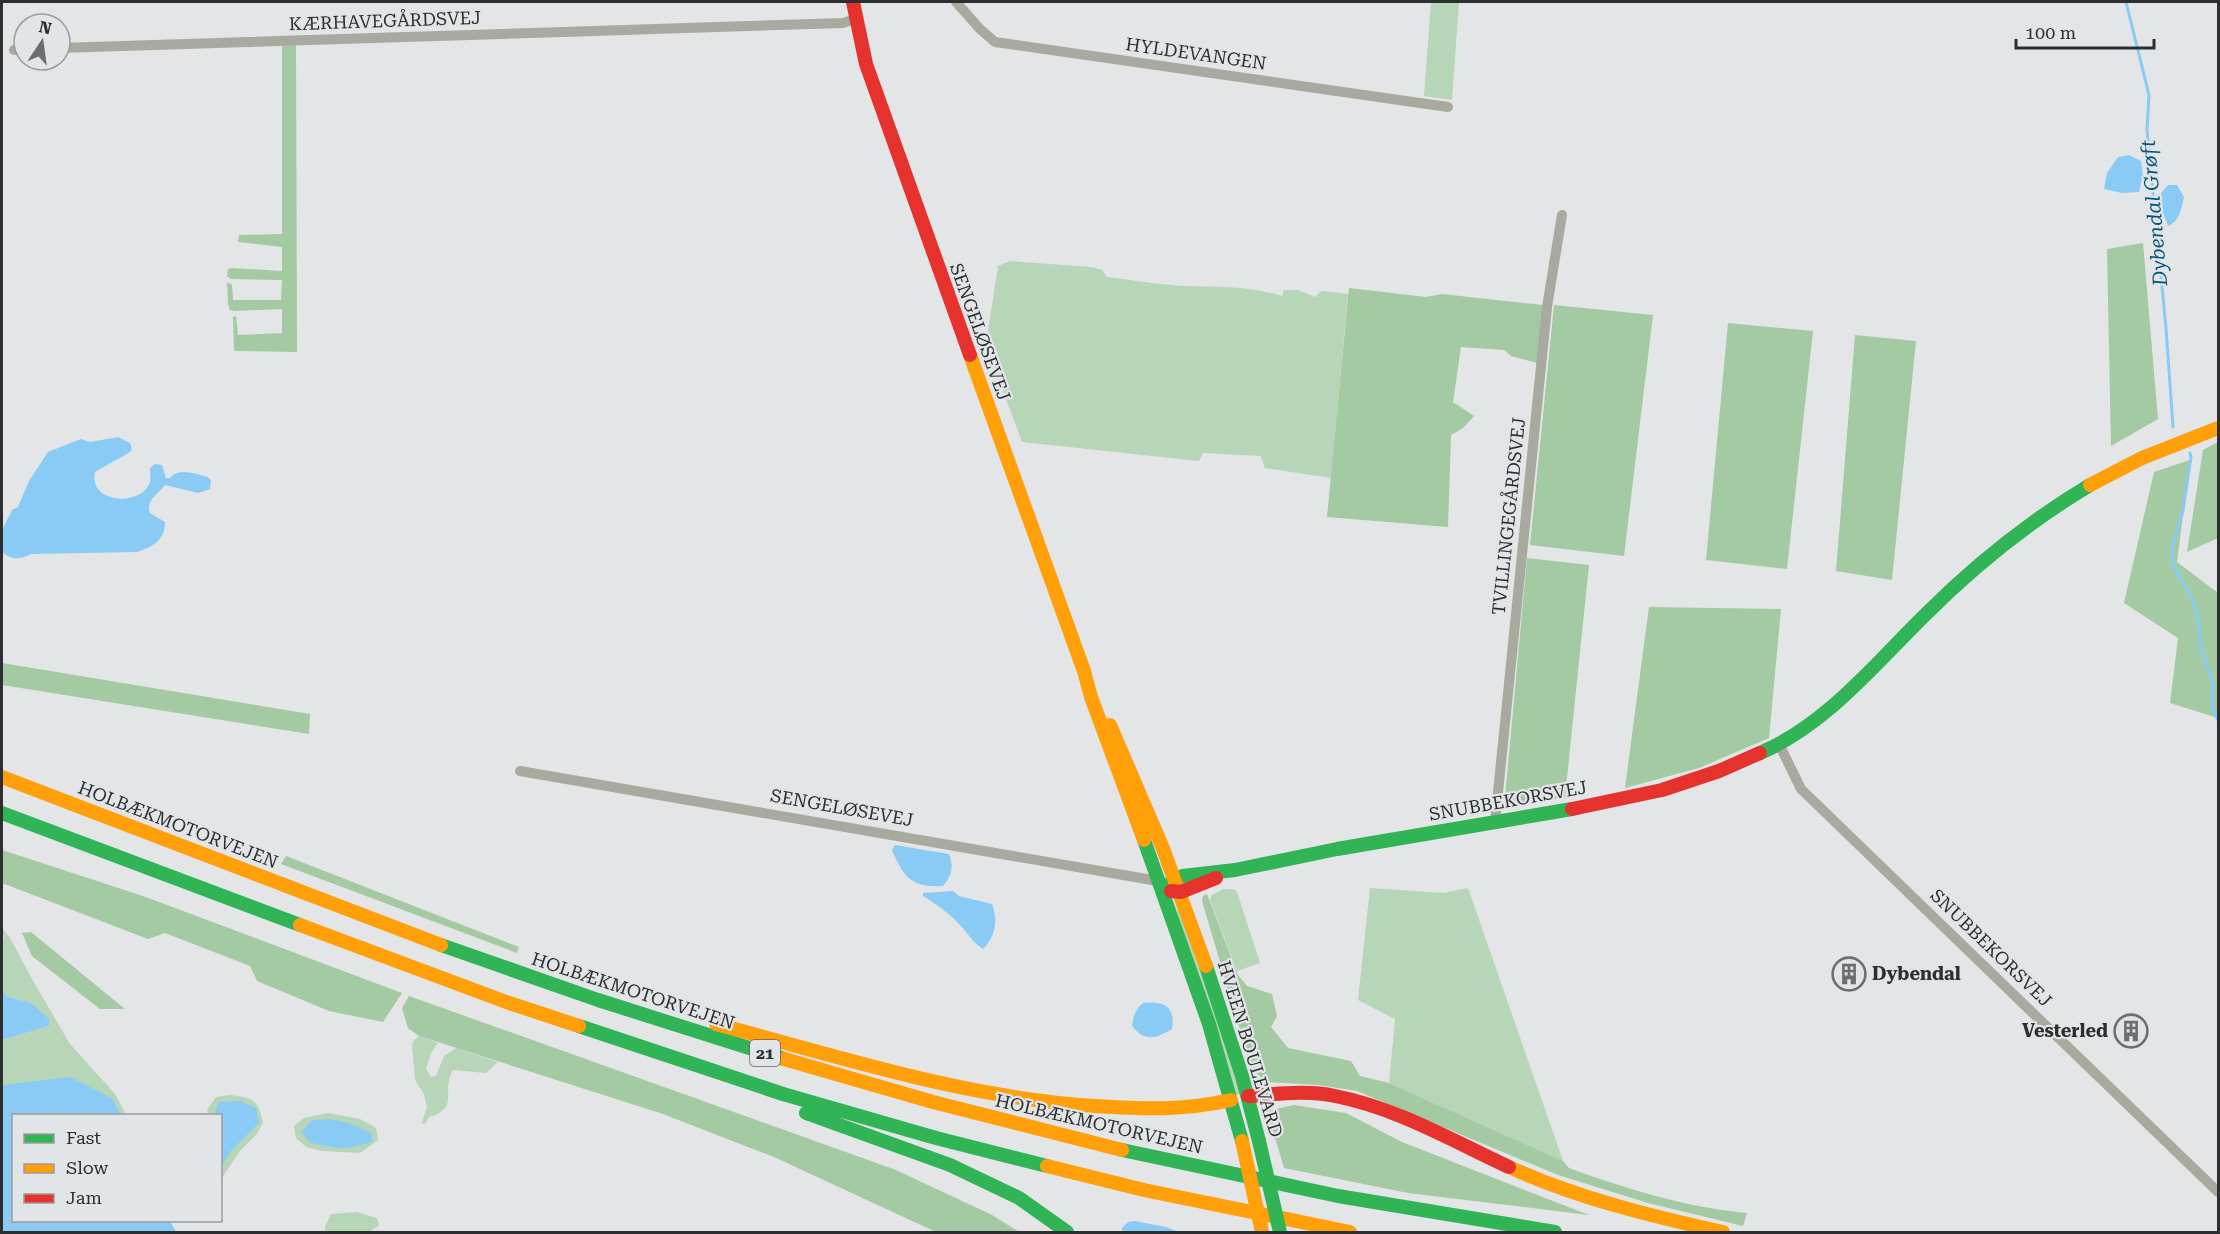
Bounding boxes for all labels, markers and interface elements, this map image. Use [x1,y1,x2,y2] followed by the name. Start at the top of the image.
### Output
[288,7,482,34] street label: KÆRHAVEGÅRDSVEJ
[12,12,72,72] north arrow
[2016,12,2154,50] scale bar
[37,17,53,39] text: N
[2025,22,2076,43] text: 100 m
[1124,33,1268,74] street label: HYLDEVANGEN
[2136,138,2172,288] water label: Dybendal Grøft
[946,260,1015,403] street label: SENGELØSEVEJ
[1488,416,1529,616] street label: TVILLINGEGÅRDSVEJ
[1427,776,1589,825] street label: SNUBBEKORSVEJ
[75,777,281,872] street label: HOLBÆKMOTORVEJEN
[769,785,915,830] street label: SENGELØSEVEJ
[1926,884,2056,1011] street label: SNUBBEKORSVEJ
[529,948,737,1033] street label: HOLBÆKMOTORVEJEN
[1831,956,1867,992] building icon: Dybendal
[1214,958,1287,1140] street label: HVEEN BOULEVARD
[1872,963,1961,984] place label: Dybendal
[2113,1013,2149,1049] building icon: Vesterled
[2022,1020,2108,1041] place label: Vesterled
[750,1040,780,1066] road number: 21
[993,1089,1205,1158] street label: HOLBÆKMOTORVEJEN
[12,1114,222,1222] legend
[66,1127,101,1148] text: Fast
[66,1157,108,1178] text: Slow
[66,1187,102,1208] text: Jam

